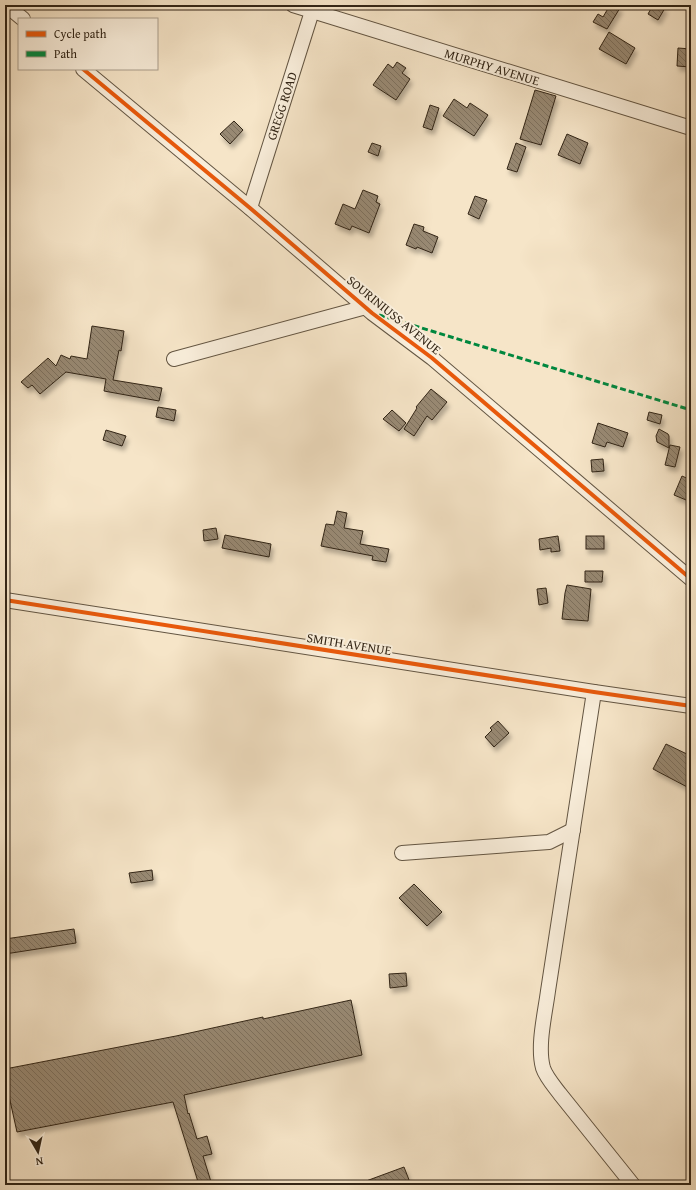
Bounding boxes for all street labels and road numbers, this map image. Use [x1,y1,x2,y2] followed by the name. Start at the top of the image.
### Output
[442,44,542,91] street label: MURPHY AVENUE
[262,69,302,143] street label: GREGG ROAD
[343,271,446,359] street label: SOURINIUSS AVENUE
[305,628,393,660] street label: SMITH AVENUE

